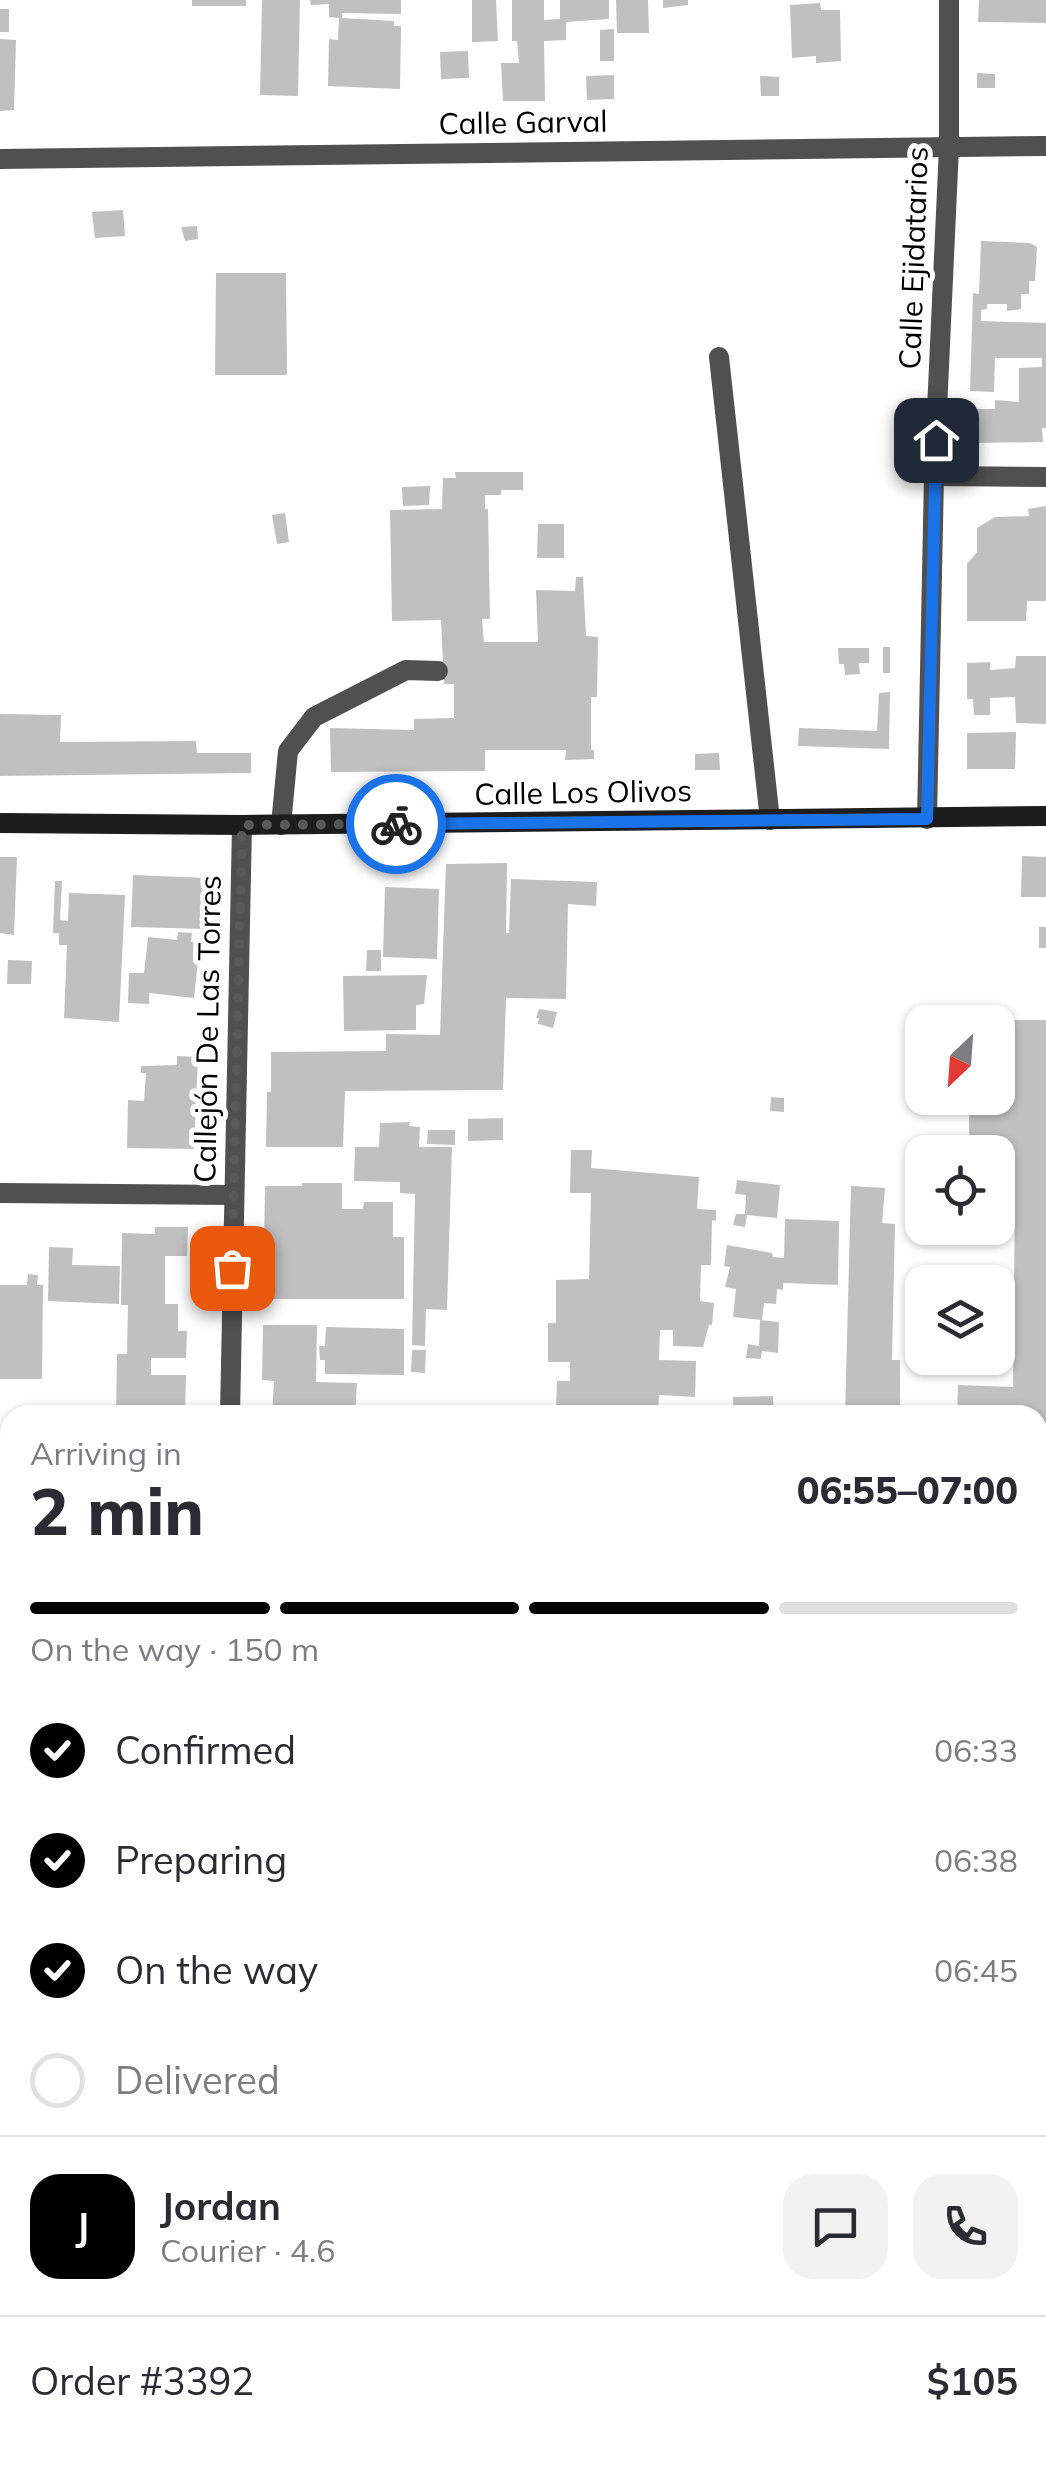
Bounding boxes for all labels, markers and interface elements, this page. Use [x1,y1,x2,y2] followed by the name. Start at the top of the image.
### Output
[438,102,608,142] street label: Calle Garval
[890,146,936,370] street label: Calle Ejidatarios
[894,398,979,483] pin
[909,413,964,468] icon: home
[474,771,692,813] street label: Calle Los Olivos
[346,774,446,874] courier
[369,797,424,852] icon: bike
[185,875,229,1183] street label: Callejón De Las Torres
[905,1005,1015,1115] north arrow
[905,1005,1015,1375] map controls
[905,1135,1015,1245] button: locate
[190,1226,275,1311] pin
[205,1241,260,1296] icon: bag
[905,1265,1015,1375] button: layers
[30,1433,182,1473] text: Arriving in
[797,1466,1018,1514] text: 06:55–07:00
[30,1470,204,1551] text: 2 min
[30,1629,319,1669] text: On the way · 150 m
[30,1723,85,1778] icon: check
[115,1726,296,1774] text: Confirmed
[934,1730,1018,1770] text: 06:33
[30,1833,85,1888] icon: check
[115,1836,287,1884] text: Preparing
[934,1840,1018,1880] text: 06:38
[30,1943,85,1998] icon: check
[115,1946,318,1994] text: On the way
[934,1950,1018,1990] text: 06:45
[115,2056,280,2104] text: Delivered
[783,2174,888,2279] button: chat
[913,2174,1018,2279] button: phone
[160,2182,281,2230] text: Jordan
[76,2202,89,2250] text: J
[160,2230,336,2270] text: Courier · 4.6
[30,2357,254,2405] text: Order #3392
[927,2357,1018,2405] text: $105

